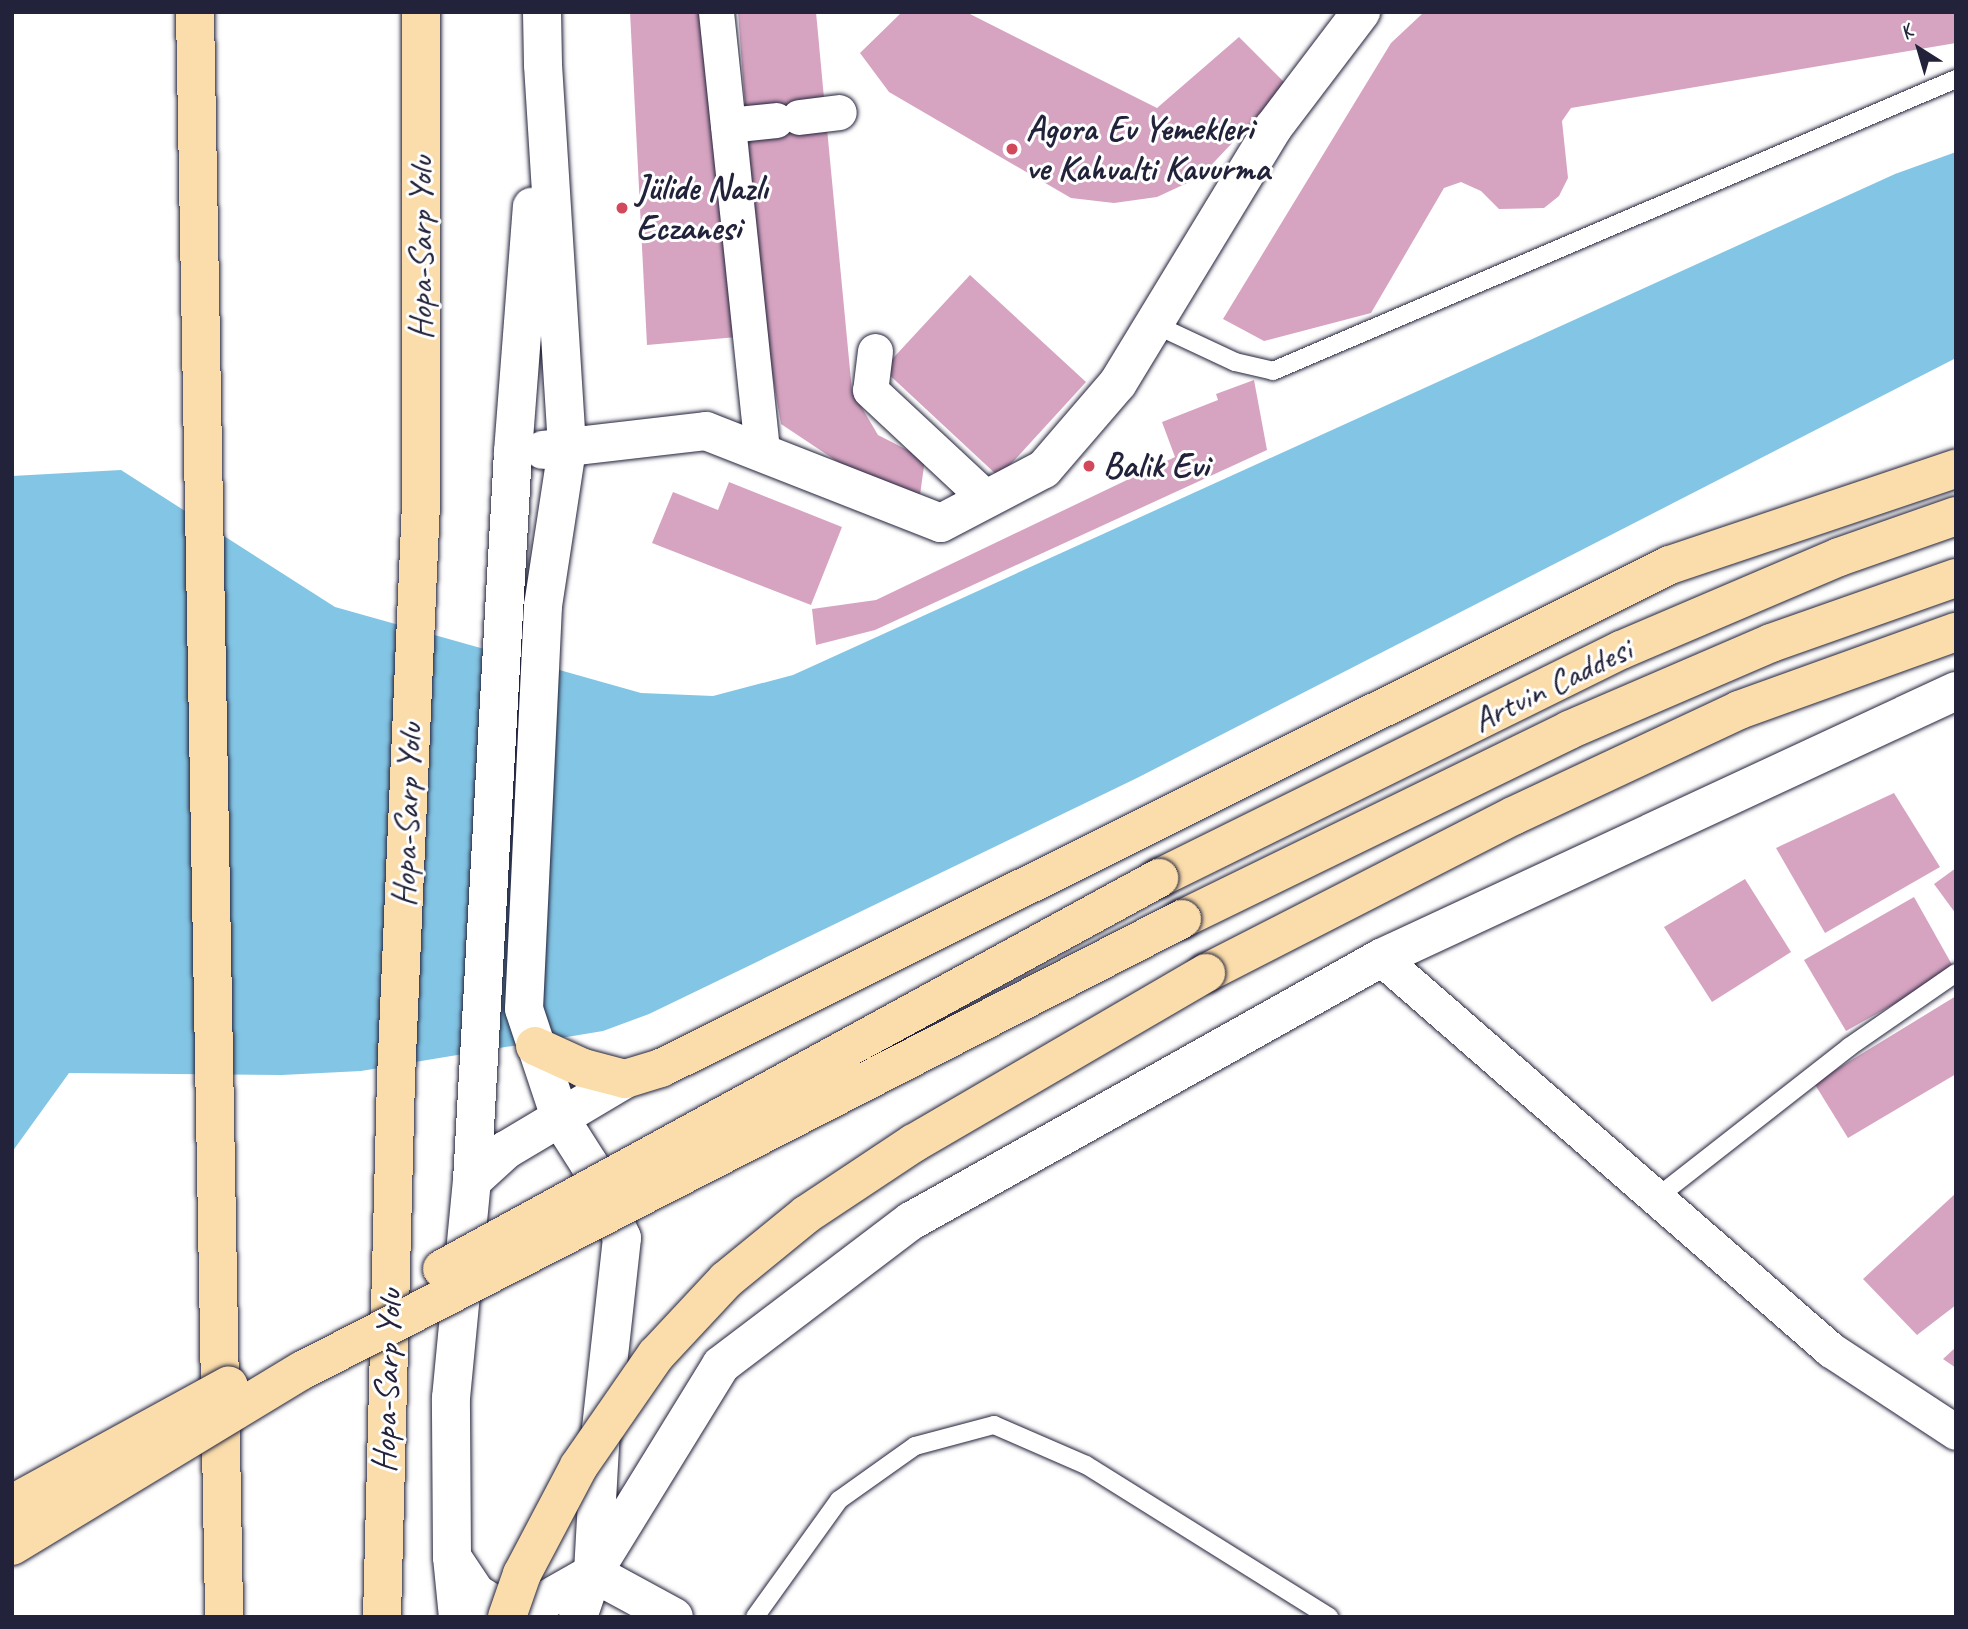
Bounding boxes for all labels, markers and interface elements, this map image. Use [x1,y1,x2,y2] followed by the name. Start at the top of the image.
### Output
[1884,14,1954,84] north arrow
[1895,20,1917,45] text: K
[1026,108,1268,190] place label: Agora Ev Yemekleri ve Kahvalti Kavurma
[1004,141,1020,157] marker: Agora Ev Yemekleri ve Kahvalti Kavurma
[400,156,442,340] street label: Hopa-Sarp Yolu
[636,167,768,249] place label: Jülide Nazlı Eczanesi
[614,200,630,216] marker: Jülide Nazlı Eczanesi
[1103,445,1209,487] place label: Balik Evi
[1081,458,1097,474] marker: Balik Evi
[1465,628,1639,742] street label: Artvin Caddesi
[383,722,431,908] street label: Hopa-Sarp Yolu
[363,1288,411,1474] street label: Hopa-Sarp Yolu

